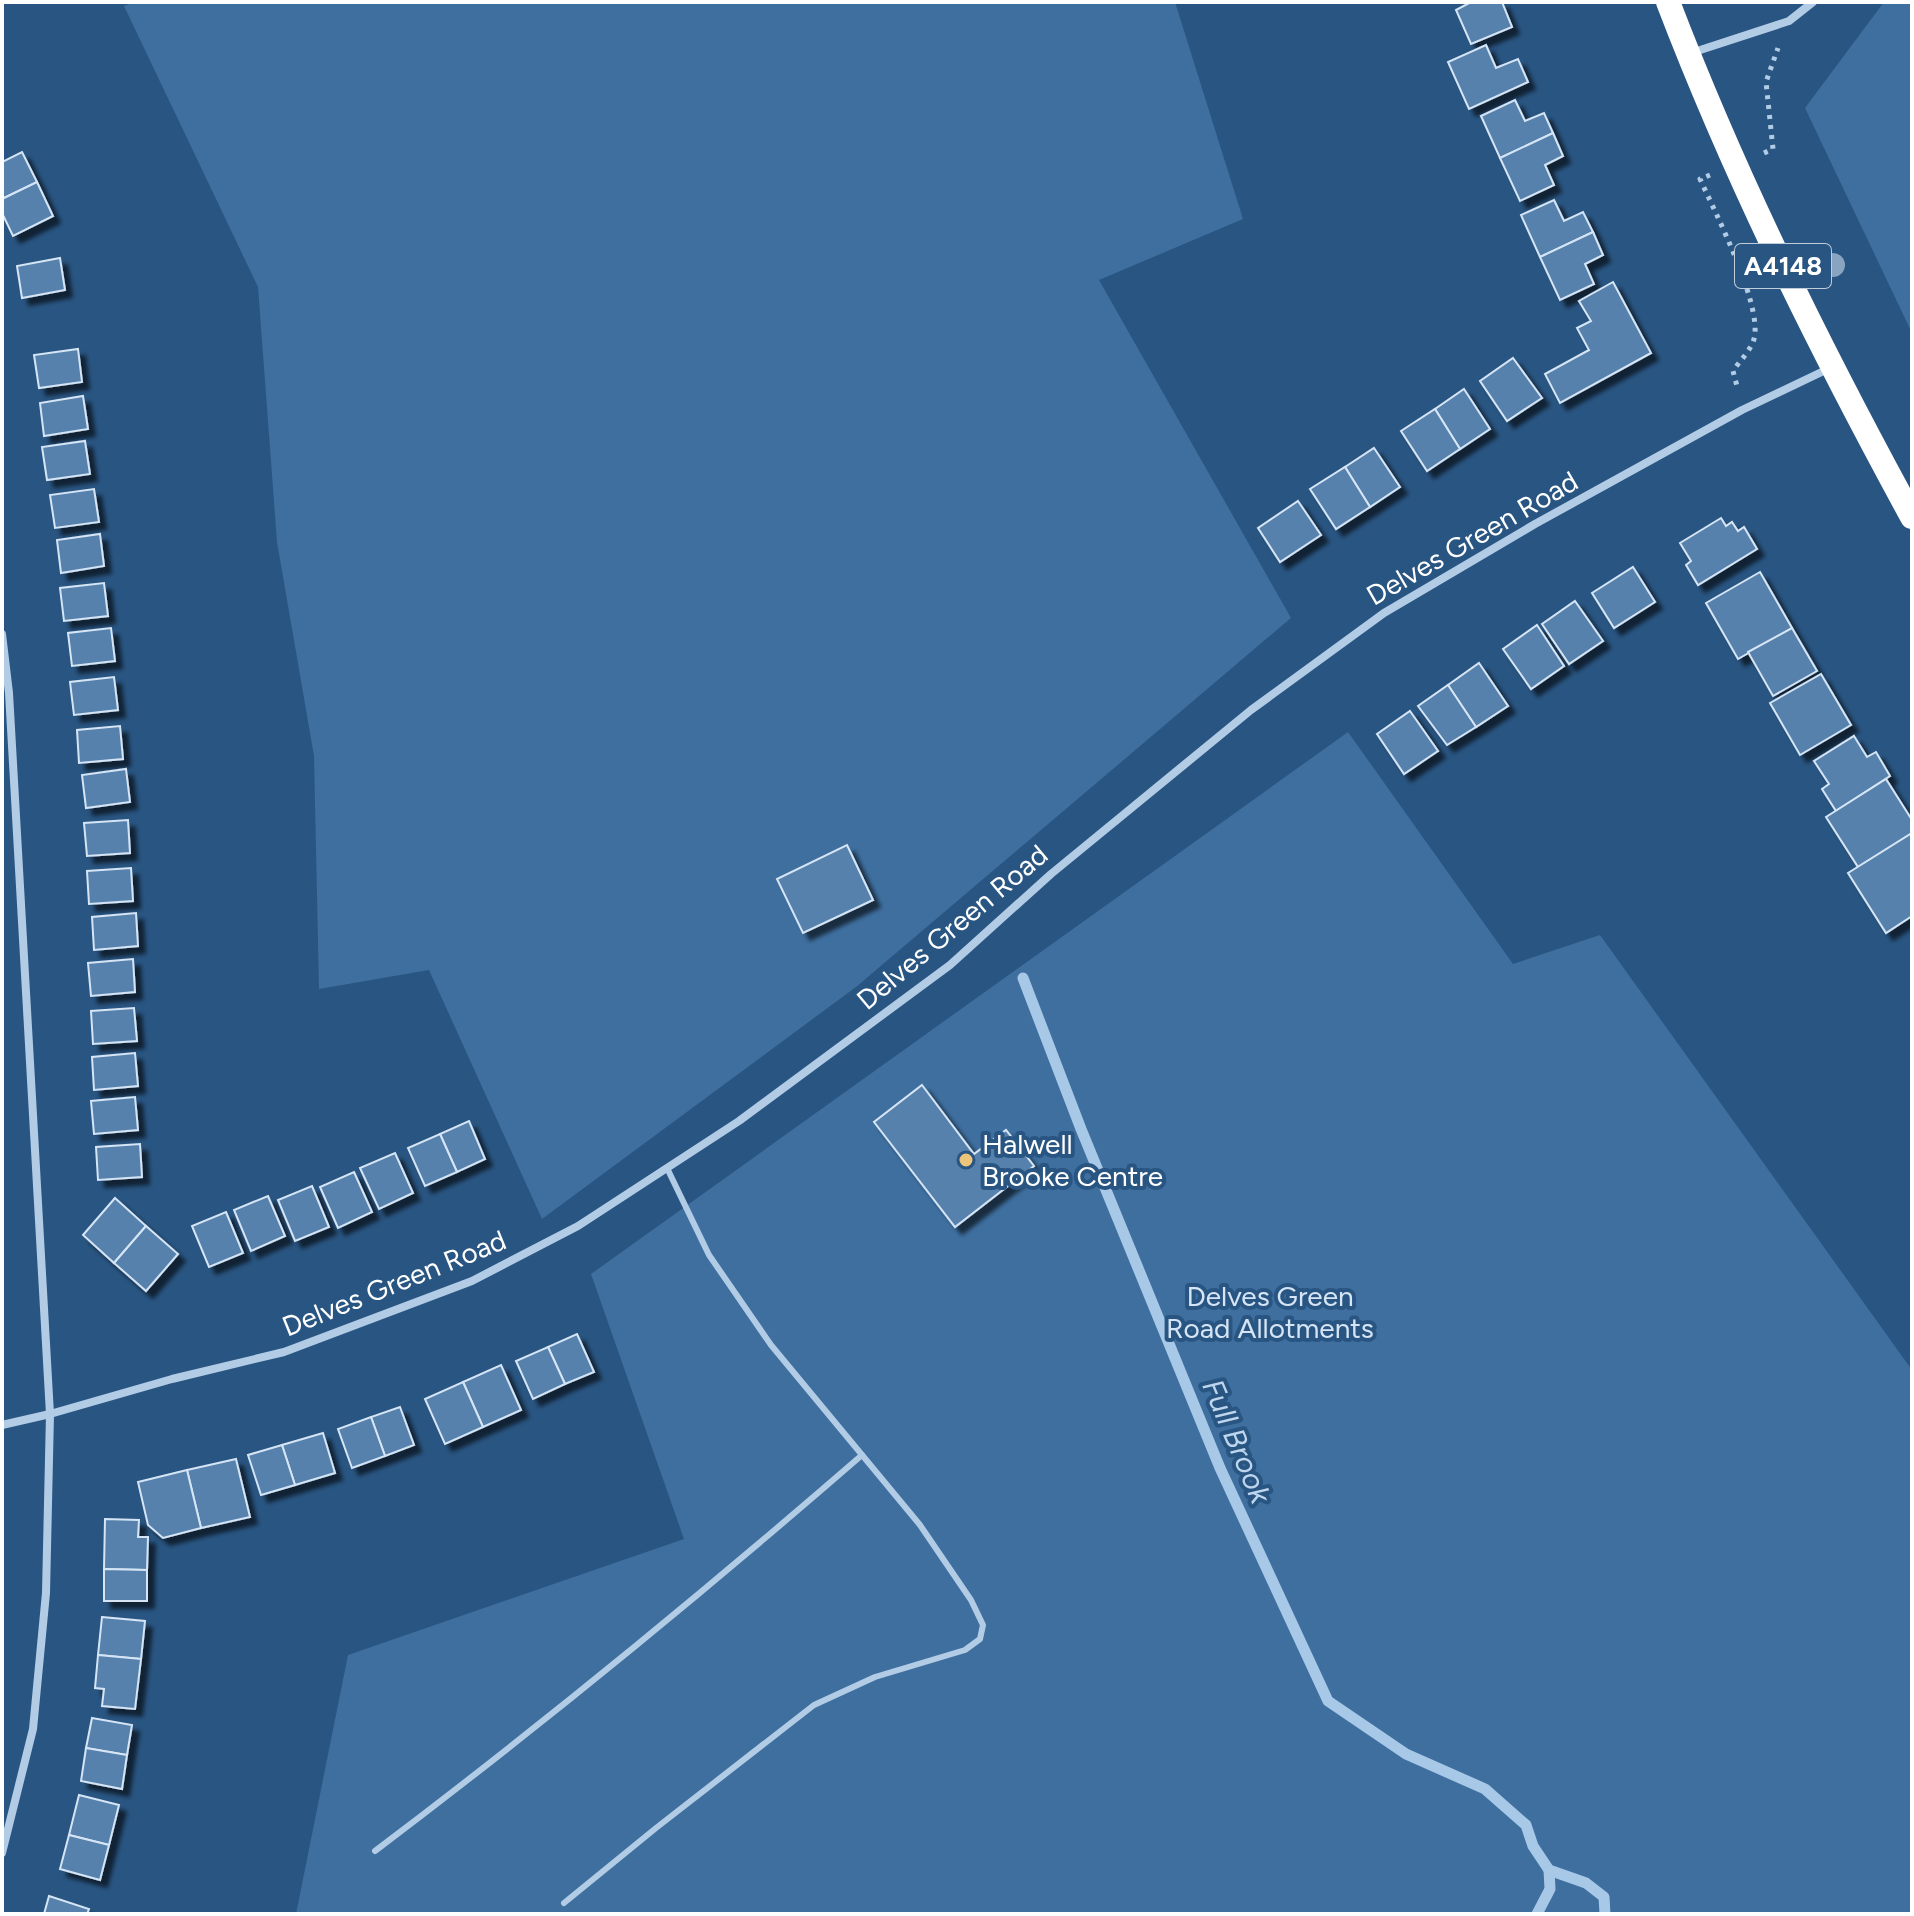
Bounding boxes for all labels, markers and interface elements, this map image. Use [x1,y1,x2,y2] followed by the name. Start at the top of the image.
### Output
[1735,244,1831,288] road number: A4148
[1360,464,1584,612] street label: Delves Green Road
[850,837,1054,1017] street label: Delves Green Road
[982,1127,1163,1193] place label: Halwell Brooke Centre
[957,1151,975,1169] marker: Halwell Brooke Centre
[277,1223,511,1343] street label: Delves Green Road
[1166,1279,1374,1345] park label: Delves Green Road Allotments
[1194,1373,1280,1510] water label: Full Brook

